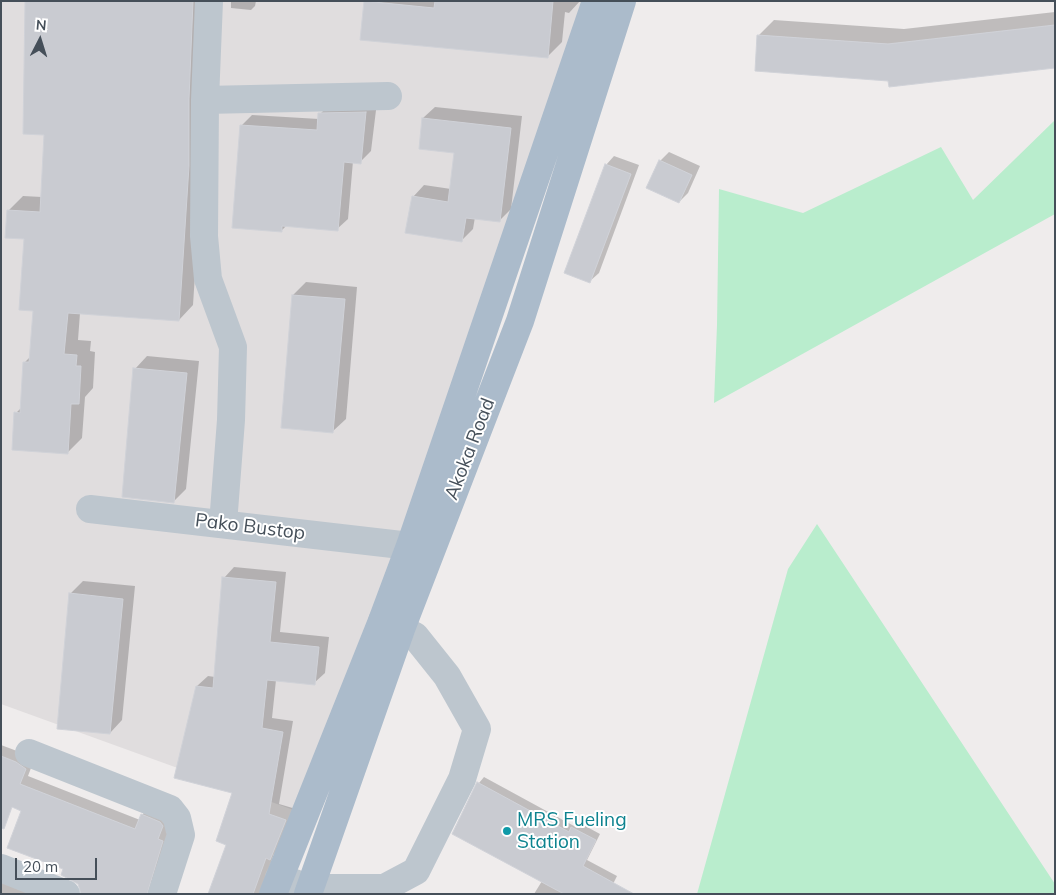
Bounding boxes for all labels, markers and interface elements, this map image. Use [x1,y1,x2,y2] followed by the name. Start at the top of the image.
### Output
[15,15,65,65] north arrow
[35,16,47,34] text: N
[440,395,500,503] street label: Akoka Road
[194,509,306,545] street label: Pako Bustop
[517,809,627,853] place label: MRS Fueling Station
[501,825,513,837] marker: MRS Fueling Station
[18,848,100,880] scale bar
[23,857,58,876] text: 20 m

